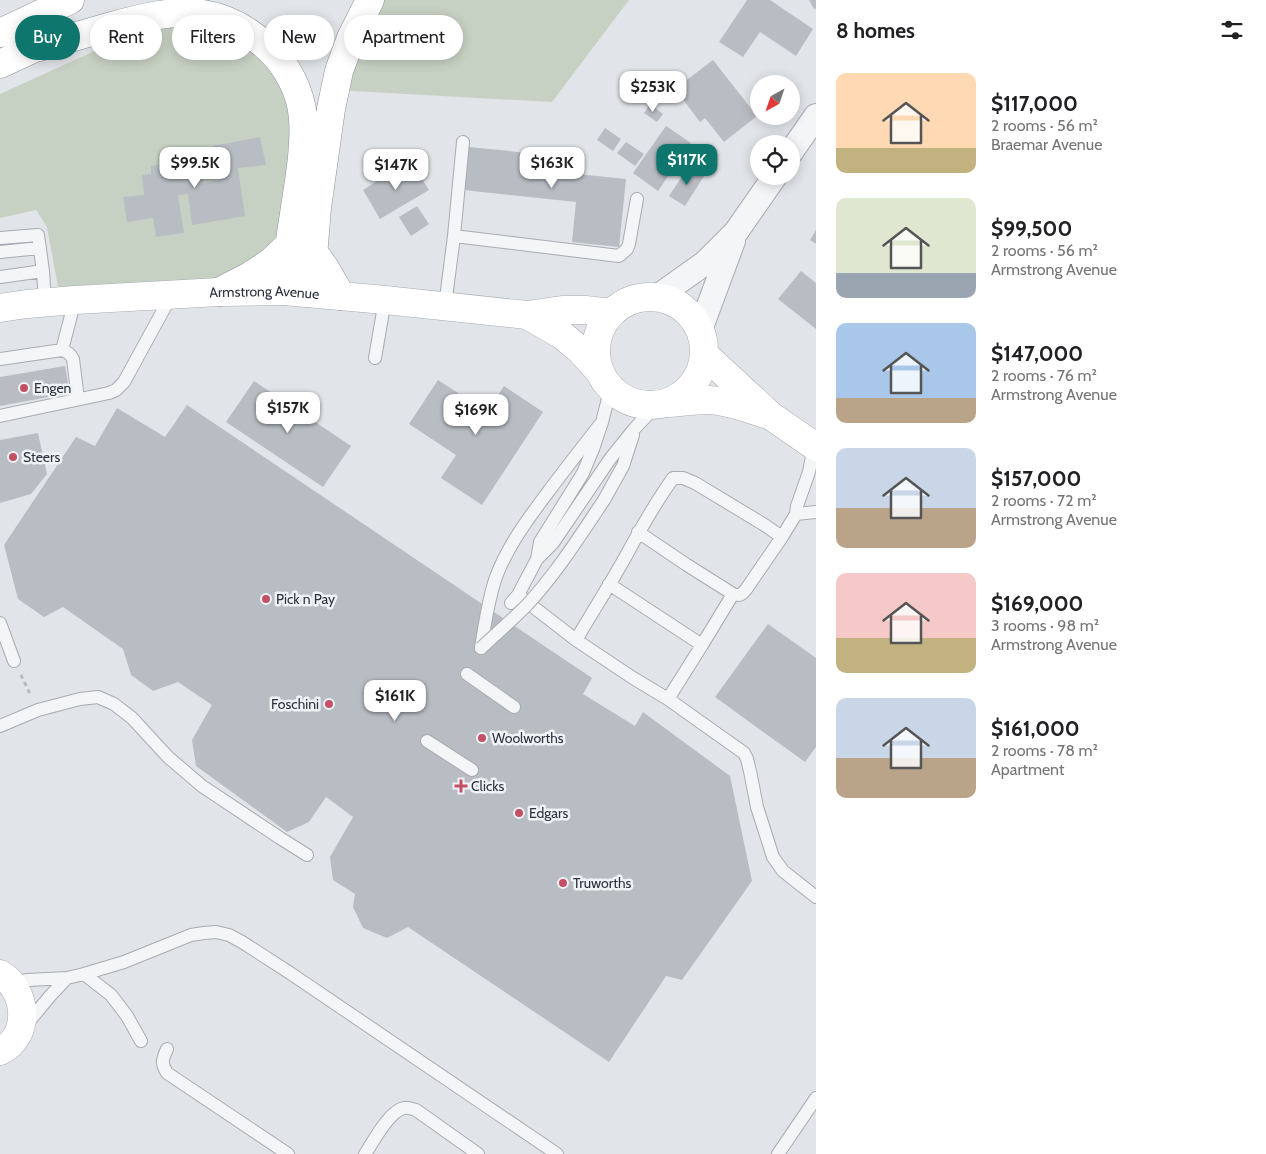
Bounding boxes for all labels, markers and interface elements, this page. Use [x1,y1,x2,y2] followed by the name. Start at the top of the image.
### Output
[15,15,80,60] chip: Buy
[90,15,162,60] chip: Rent
[172,15,254,60] chip: Filters
[264,15,334,60] chip: New
[344,15,463,60] chip: Apartment
[1218,16,1246,44] icon: filters
[836,18,915,43] text: 8 homes
[618,70,688,113] pin: $253K
[750,75,800,125] north arrow
[750,75,800,185] map controls
[631,77,676,96] text: $253K
[991,91,1078,116] text: $117,000
[876,93,936,153] icon: home
[991,116,1098,135] text: 2 rooms · 56 m²
[750,135,800,185] button: locate
[991,135,1102,154] text: Braemar Avenue
[652,144,722,186] pin: $117K
[154,146,236,189] pin: $99.5K
[517,146,587,189] pin: $163K
[361,148,431,191] pin: $147K
[667,150,707,169] text: $117K
[170,153,220,172] text: $99.5K
[531,153,573,172] text: $163K
[374,155,418,174] text: $147K
[991,216,1072,241] text: $99,500
[876,218,936,278] icon: home
[991,241,1098,260] text: 2 rooms · 56 m²
[991,260,1117,279] text: Armstrong Avenue
[209,282,320,303] street label: Armstrong Avenue
[991,341,1083,366] text: $147,000
[876,343,936,403] icon: home
[991,366,1097,385] text: 2 rooms · 76 m²
[34,379,72,397] place label: Engen
[18,382,30,394] marker: Engen
[991,385,1117,404] text: Armstrong Avenue
[253,392,323,434] pin: $157K
[441,394,511,436] pin: $169K
[267,398,309,417] text: $157K
[454,400,498,419] text: $169K
[23,448,60,466] place label: Steers
[7,451,19,463] marker: Steers
[991,466,1081,491] text: $157,000
[876,468,936,528] icon: home
[991,491,1096,510] text: 2 rooms · 72 m²
[991,510,1117,529] text: Armstrong Avenue
[276,590,335,608] place label: Pick n Pay
[991,591,1083,616] text: $169,000
[260,593,272,605] marker: Pick n Pay
[876,593,936,653] icon: home
[991,616,1099,635] text: 3 rooms · 98 m²
[991,635,1117,654] text: Armstrong Avenue
[360,680,430,722] pin: $161K
[375,686,415,705] text: $161K
[271,695,319,713] place label: Foschini
[323,698,335,710] marker: Foschini
[991,716,1080,741] text: $161,000
[876,718,936,778] icon: home
[492,729,564,747] place label: Woolworths
[476,732,488,744] marker: Woolworths
[991,741,1098,760] text: 2 rooms · 78 m²
[991,760,1064,779] text: Apartment
[471,777,505,795] place label: Clicks
[455,780,467,792] marker: Clicks
[529,804,568,822] place label: Edgars
[513,807,525,819] marker: Edgars
[573,874,631,892] place label: Truworths
[557,877,569,889] marker: Truworths

